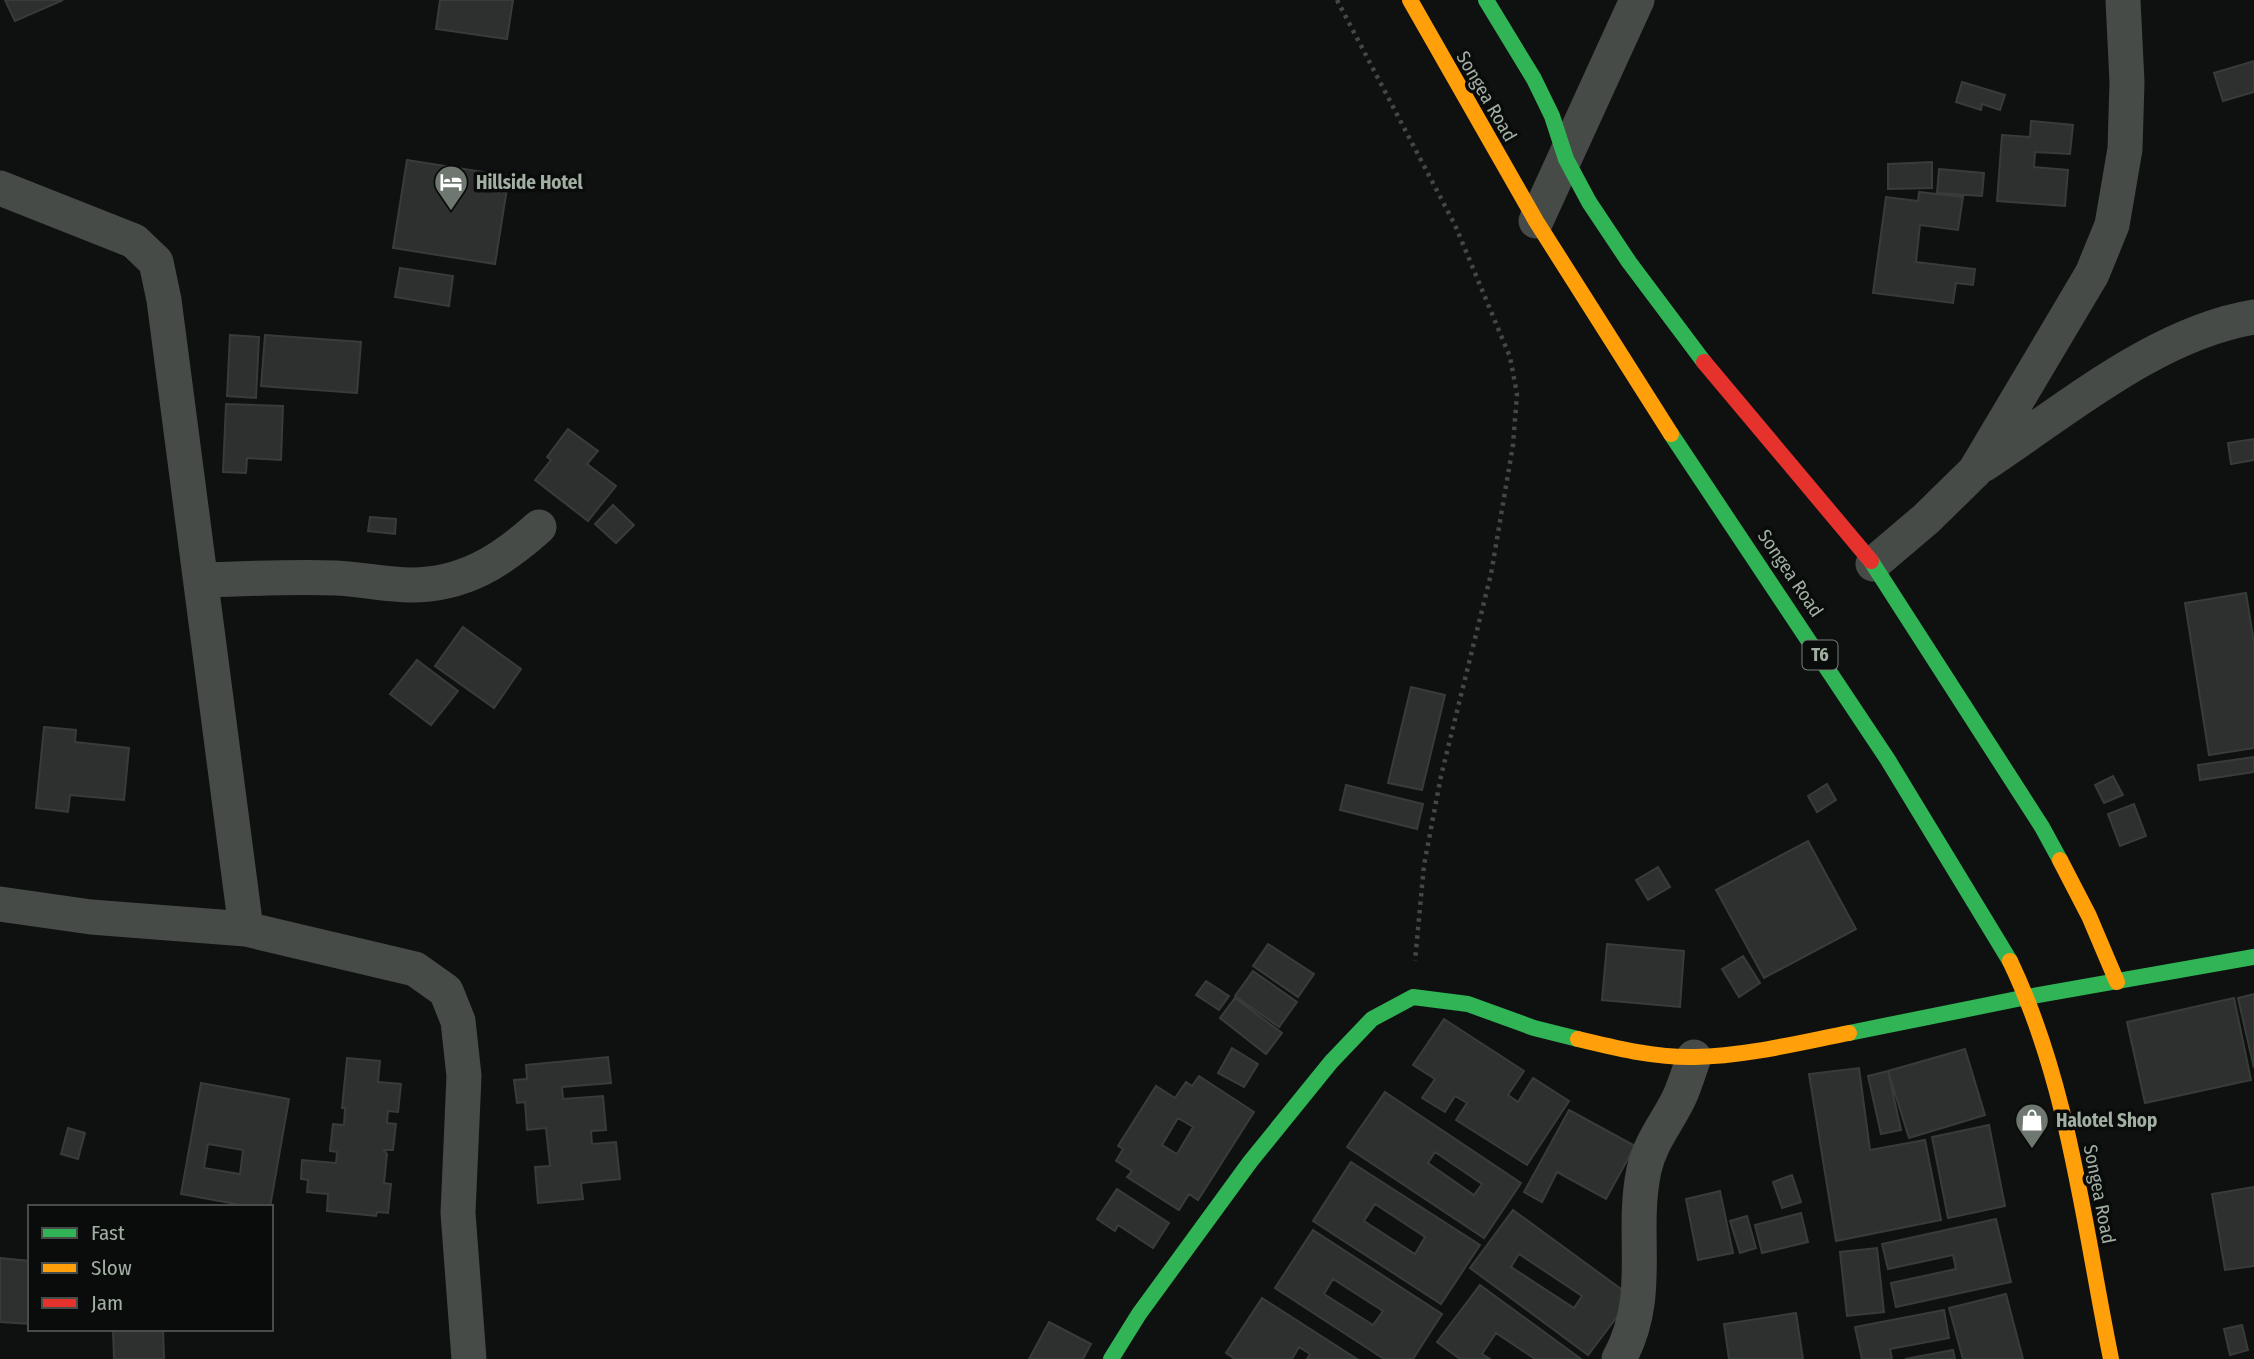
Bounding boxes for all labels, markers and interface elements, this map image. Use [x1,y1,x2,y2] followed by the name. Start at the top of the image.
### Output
[1451,47,1522,145] street label: Songea Road
[432,163,470,212] hotel icon: Hillside Hotel
[476,171,583,194] place label: Hillside Hotel
[1753,525,1828,621] street label: Songea Road
[1802,640,1838,670] road number: T6
[2013,1101,2051,1150] shop icon: Halotel Shop
[2056,1109,2157,1132] place label: Halotel Shop
[2079,1143,2120,1246] street label: Songea Road
[28,1205,273,1331] legend
[91,1220,125,1246] text: Fast
[91,1255,132,1281] text: Slow
[91,1290,123,1316] text: Jam

